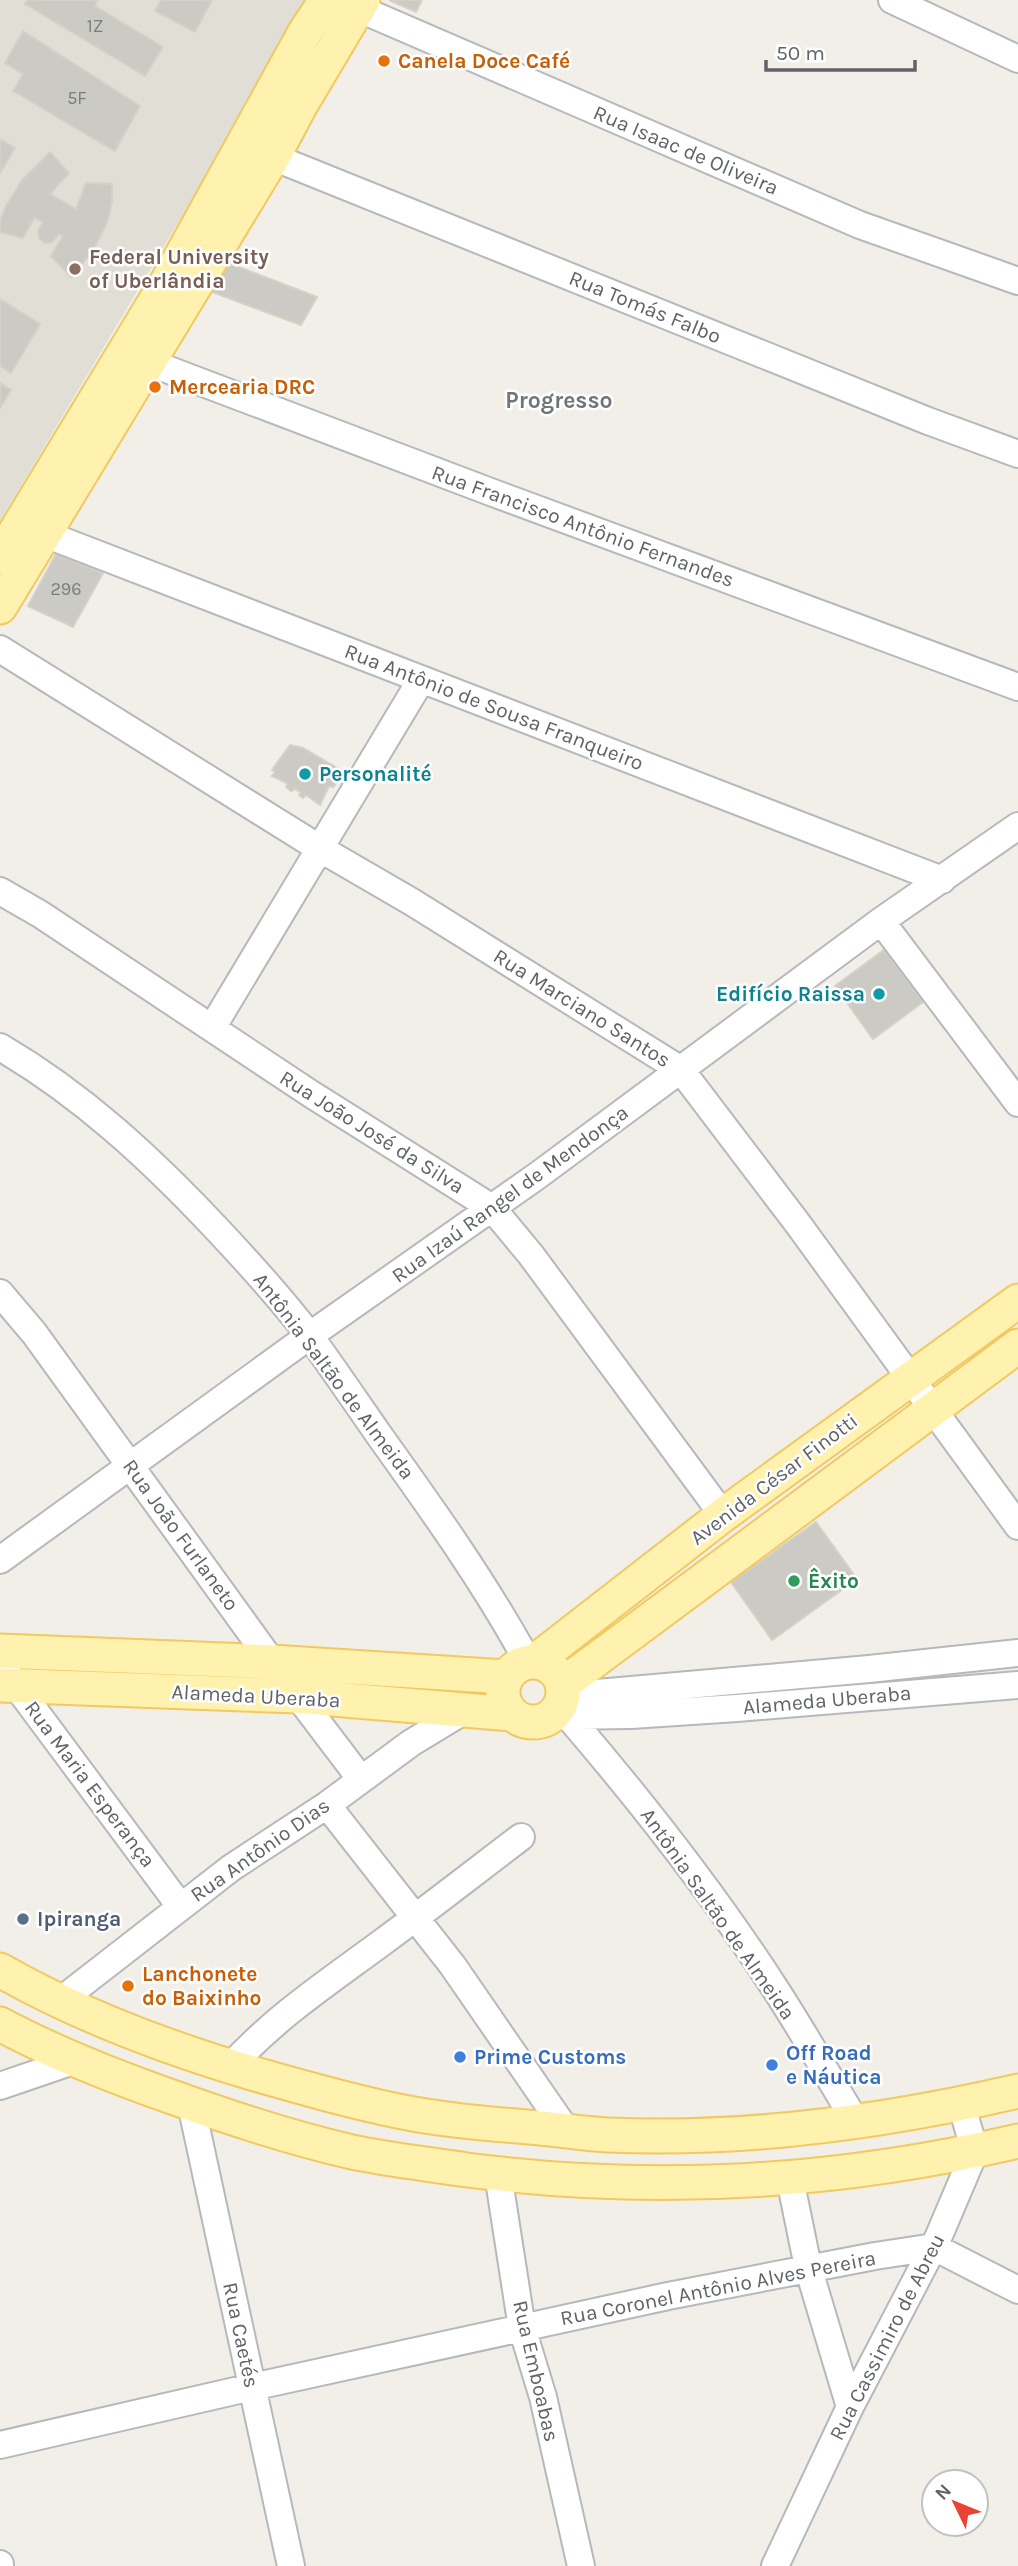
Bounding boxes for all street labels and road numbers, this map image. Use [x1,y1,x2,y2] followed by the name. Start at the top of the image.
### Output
[590,100,782,200] street label: Rua Isaac de Oliveira
[566,266,724,348] street label: Rua Tomás Falbo
[429,460,737,592] street label: Rua Francisco Antônio Fernandes
[341,639,647,775] street label: Rua Antônio de Sousa Franqueiro
[489,944,675,1072] street label: Rua Marciano Santos
[275,1065,469,1199] street label: Rua João José da Silva
[387,1100,633,1288] street label: Rua Izaú Rangel de Mendonça
[248,1268,420,1484] street label: Antônia Saltão de Almeida
[686,1408,862,1550] street label: Avenida César Finotti
[118,1455,244,1615] street label: Rua João Furlaneto
[171,1680,341,1712] street label: Alameda Uberaba
[742,1681,912,1719] street label: Alameda Uberaba
[20,1696,160,1872] street label: Rua Maria Esperança
[186,1793,334,1907] street label: Rua Antônio Dias
[636,1804,800,2024] street label: Antônia Saltão de Almeida
[824,2230,950,2444] street label: Rua Cassimiro de Abreu
[558,2246,878,2330] street label: Rua Coronel Antônio Alves Pereira
[218,2280,264,2390] street label: Rua Caetés
[508,2298,564,2444] street label: Rua Emboabas

